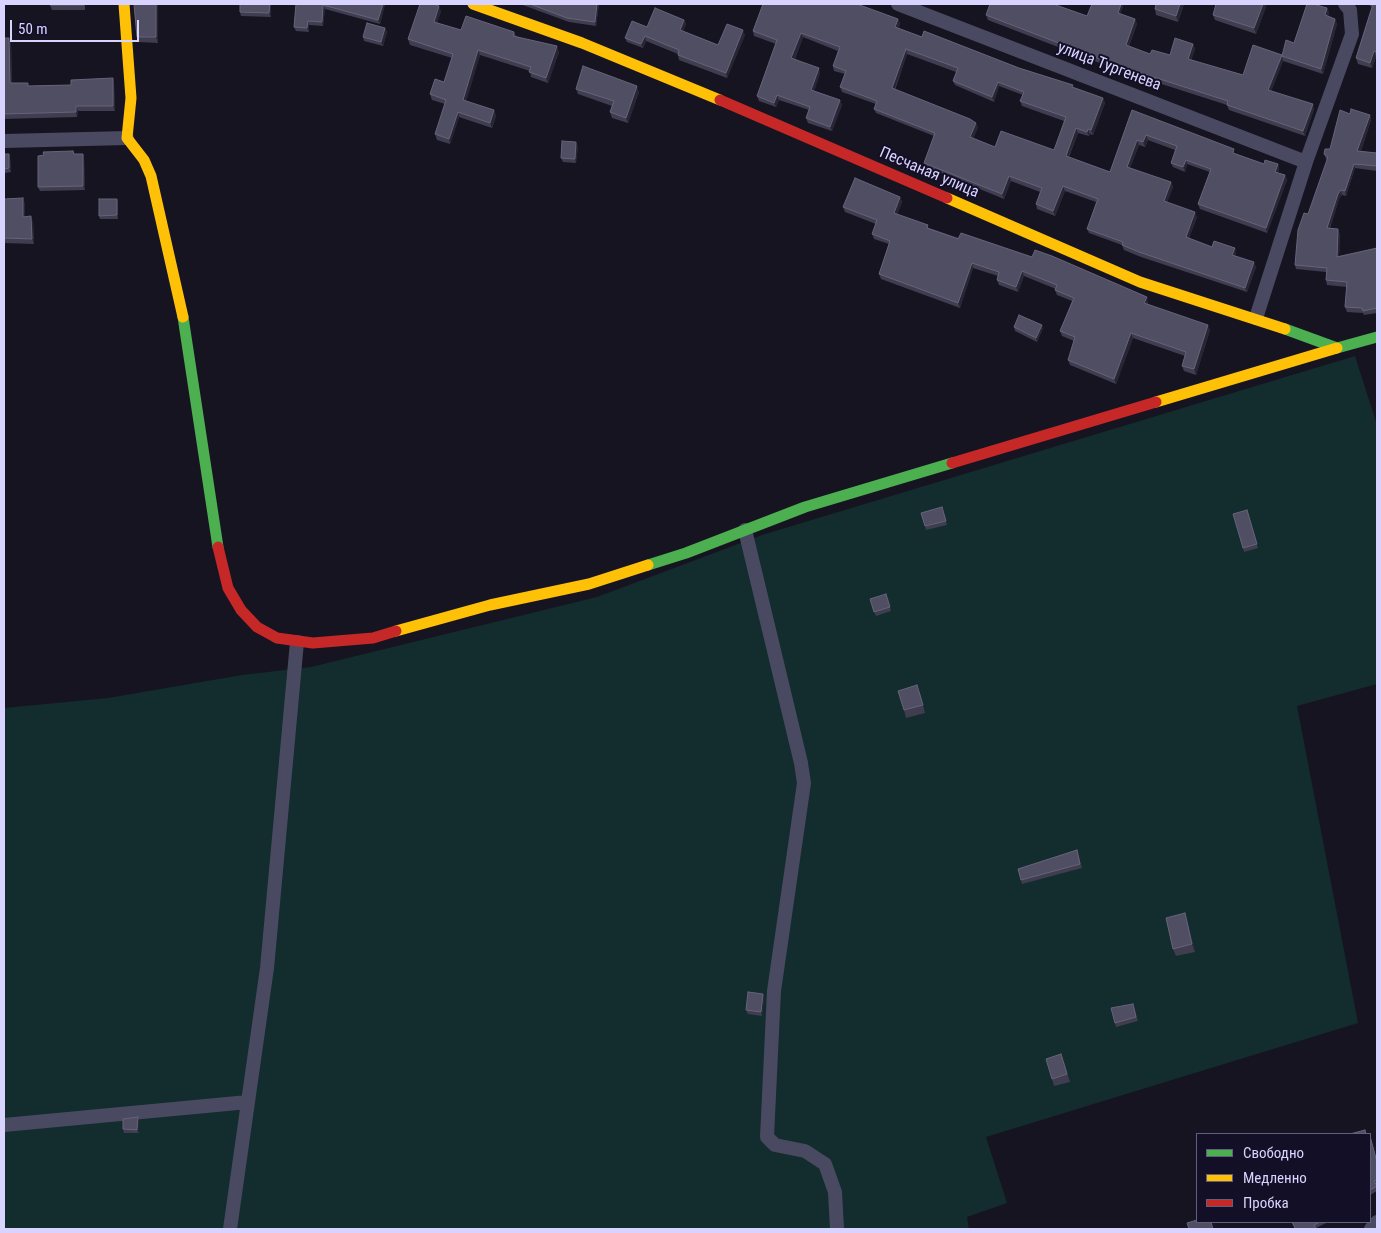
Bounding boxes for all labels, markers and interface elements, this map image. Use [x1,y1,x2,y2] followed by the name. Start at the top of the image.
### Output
[12,10,141,42] scale bar
[18,20,48,38] text: 50 m
[1055,38,1163,96] street label: улица Тургенева
[876,143,982,203] street label: Песчаная улица
[1196,1133,1371,1223] legend
[1243,1144,1304,1162] text: Свободно
[1243,1169,1307,1187] text: Медленно
[1243,1194,1289,1212] text: Пробка

